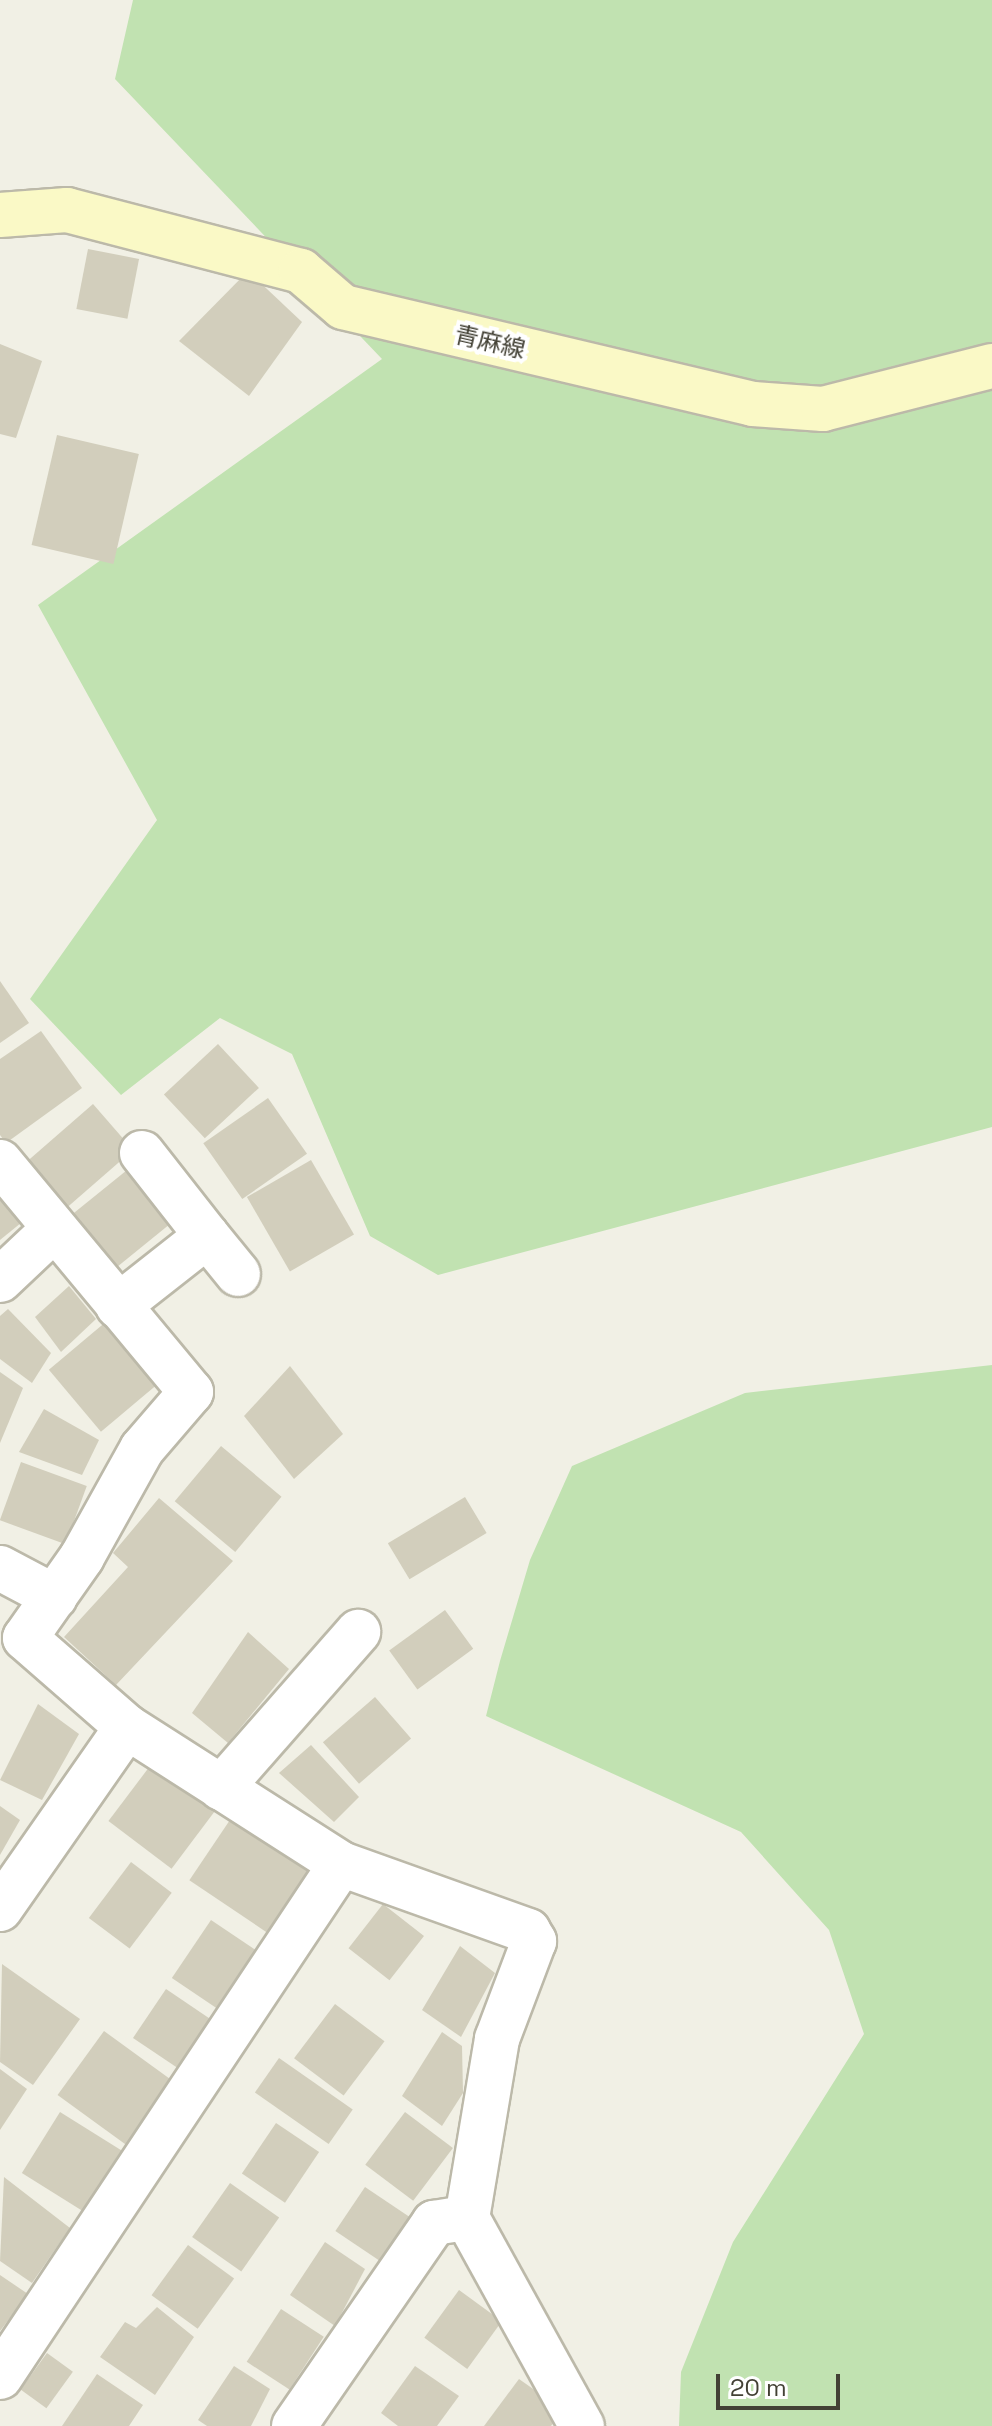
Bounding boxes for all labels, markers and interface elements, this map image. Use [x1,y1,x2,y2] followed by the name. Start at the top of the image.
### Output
[452,320,528,364] street label: 青麻線
[720,2358,844,2408] scale bar
[730,2372,787,2403] text: 20 m

